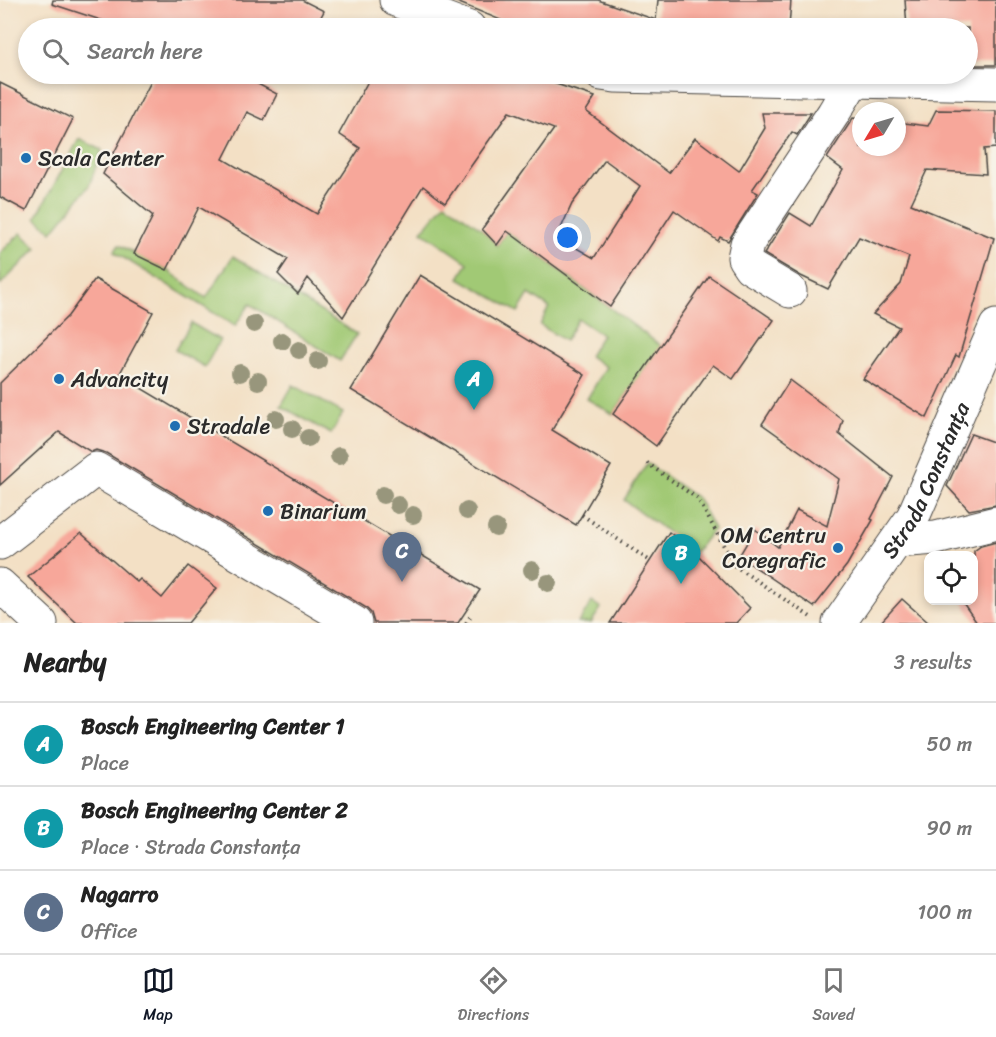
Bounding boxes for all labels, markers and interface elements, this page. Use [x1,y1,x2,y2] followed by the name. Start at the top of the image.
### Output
[18,18,978,84] search box
[87,32,203,71] text: Search here
[39,35,72,68] icon: search
[852,102,906,156] north arrow
[38,139,165,178] place label: Scala Center
[19,151,33,165] marker: Scala Center
[553,223,582,252] your location
[70,360,169,399] place label: Advancity
[454,360,494,410] pin: A
[52,372,66,386] marker: Advancity
[870,394,981,567] street label: Strada Constanța
[187,407,270,446] place label: Stradale
[168,419,182,433] marker: Stradale
[280,492,367,531] place label: Binarium
[261,504,275,518] marker: Binarium
[721,516,826,580] place label: OM Centru Coregrafic
[382,532,422,582] pin: C
[662,534,700,584] pin: B
[831,541,845,555] marker: OM Centru Coregrafic
[924,551,978,605] map controls
[924,551,978,605] button: locate
[24,639,106,685] text: Nearby
[894,645,972,680] text: 3 results
[81,707,345,746] text: Bosch Engineering Center 1
[37,727,50,762] text: A
[927,727,972,762] text: 50 m
[81,746,129,781] text: Place
[81,791,348,830] text: Bosch Engineering Center 2
[37,811,50,846] text: B
[927,811,972,846] text: 90 m
[81,830,300,865] text: Place · Strada Constanța
[81,875,158,914] text: Nagarro
[37,895,50,930] text: C
[918,895,972,930] text: 100 m
[81,914,137,949] text: Office
[142,964,175,1029] tab: Map
[458,964,529,1029] tab: Directions
[812,964,854,1029] tab: Saved

